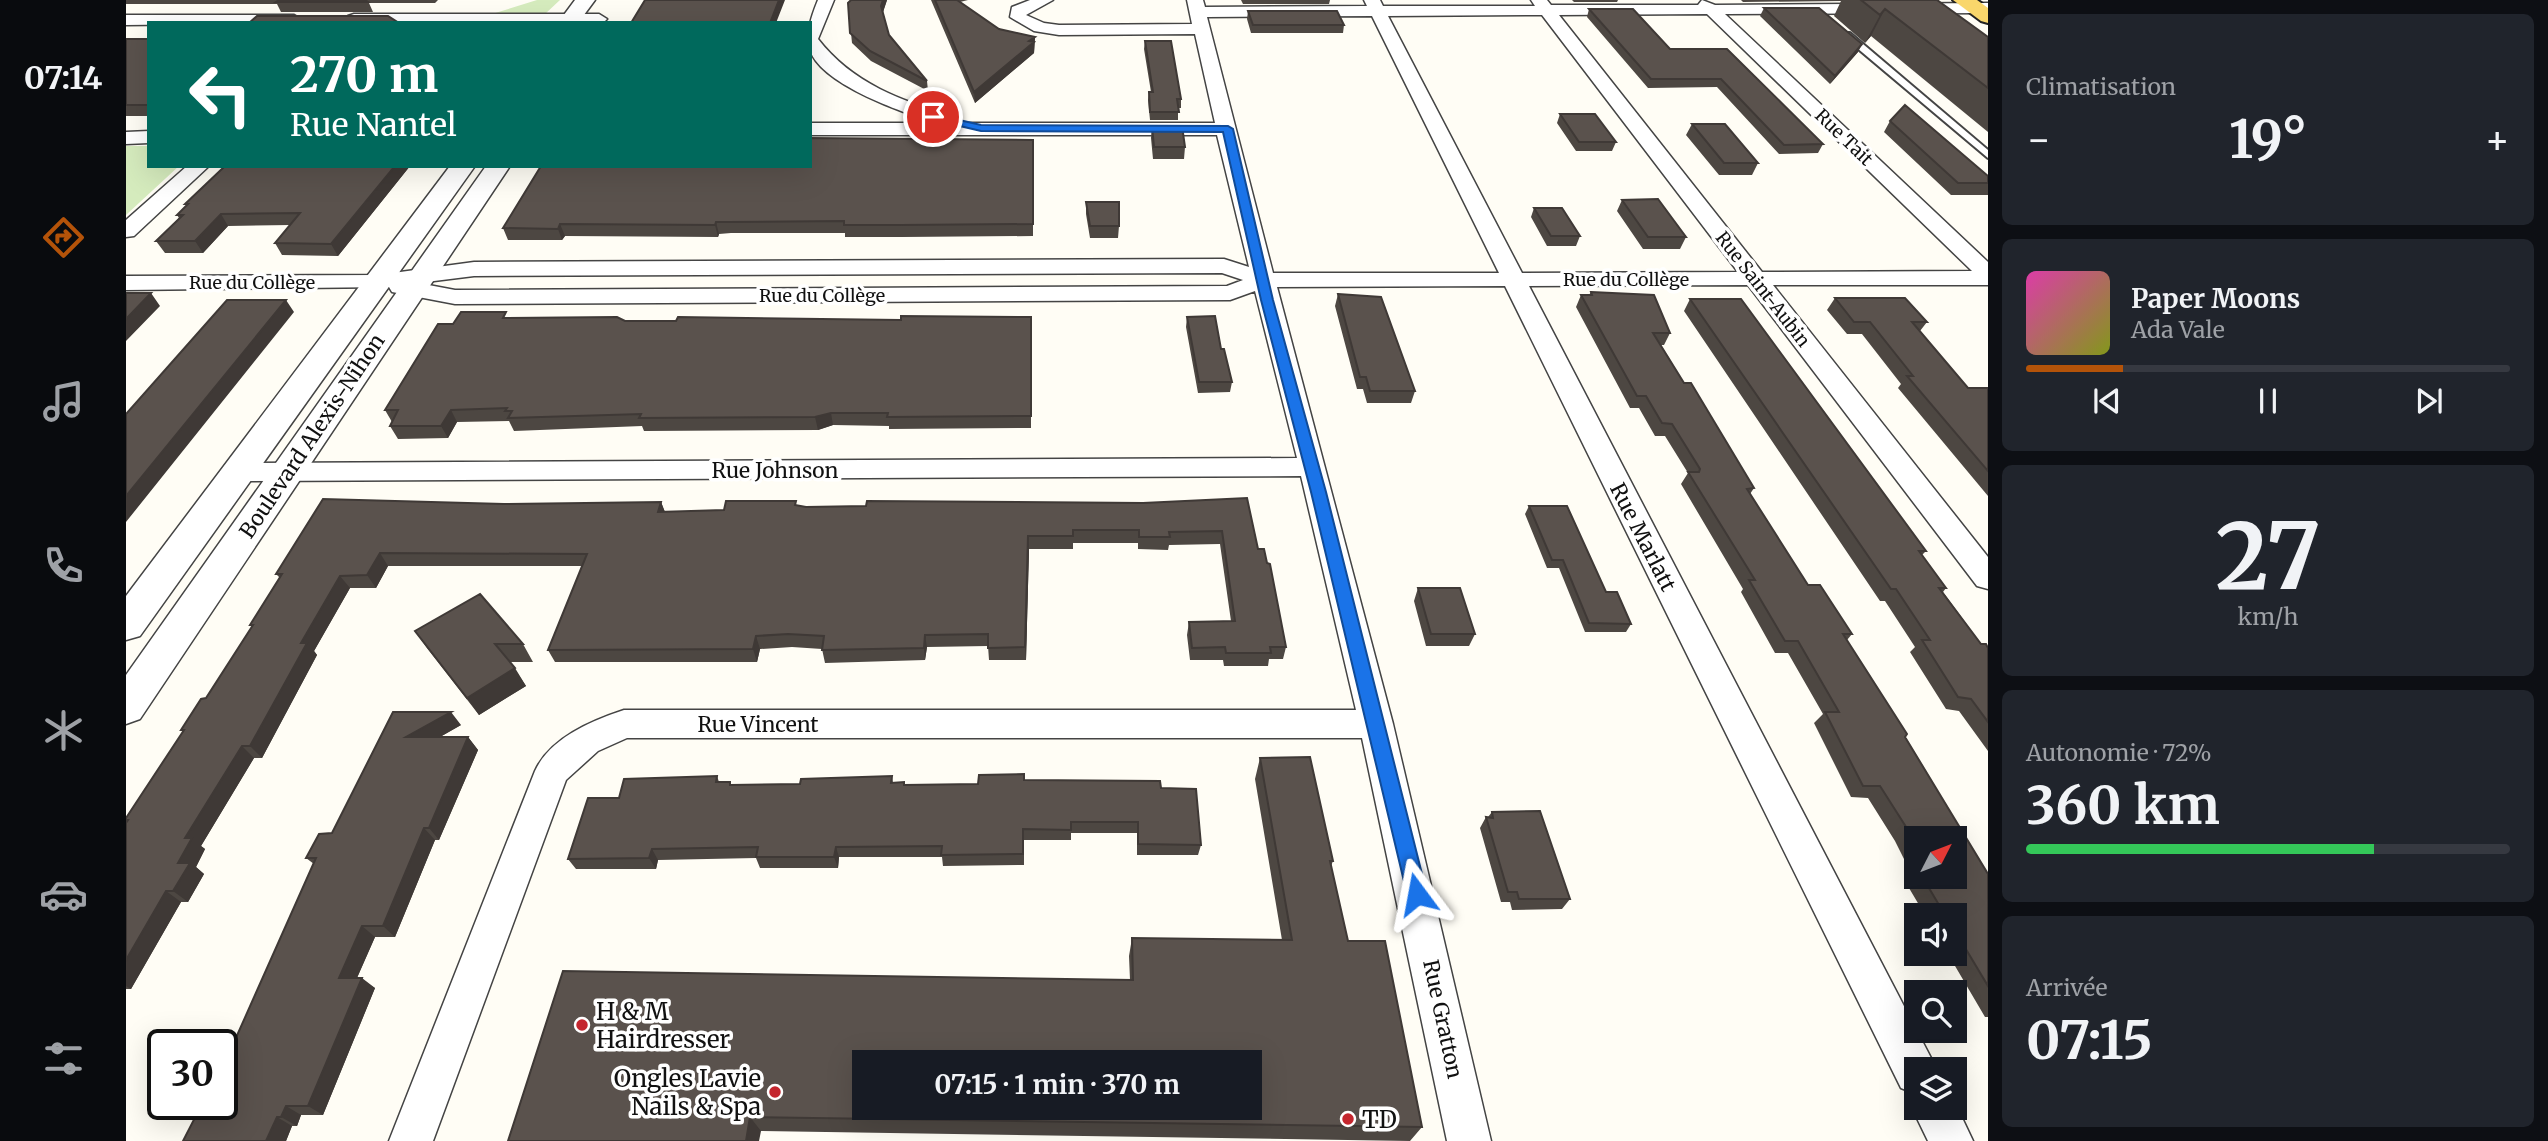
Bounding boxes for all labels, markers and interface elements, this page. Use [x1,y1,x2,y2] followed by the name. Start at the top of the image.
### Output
[290,44,438,105] text: 270 m
[175,49,266,140] icon: left
[24,58,102,98] text: 07:14
[2026,72,2176,101] text: Climatisation
[903,87,963,147] pin
[914,98,952,136] icon: arrive
[1810,104,1878,170] street label: Rue Tait
[290,105,457,145] text: Rue Nantel
[2229,107,2307,172] text: 19°
[2026,116,2051,163] text: −
[2485,116,2510,163] text: +
[39,213,88,262] icon: directions
[1711,227,1815,351] street label: Rue Saint-Aubin
[1563,268,1689,291] street label: Rue du Collège
[189,271,315,294] street label: Rue du Collège
[2131,282,2300,315] text: Paper Moons
[759,284,885,307] street label: Rue du Collège
[2131,315,2225,344] text: Ada Vale
[233,328,391,543] street label: Boulevard Alexis-Nihon
[39,377,88,426] icon: music
[2088,382,2126,420] icon: previous
[2249,382,2287,420] icon: pause
[2410,382,2448,420] icon: next
[712,457,838,484] street label: Rue Johnson
[1604,478,1682,596] street label: Rue Marlatt
[2215,499,2321,614] text: 27
[39,541,88,590] icon: phone
[2238,602,2298,631] text: km/h
[39,706,88,755] icon: climate
[697,711,819,738] street label: Rue Vincent
[2026,738,2212,767] text: Autonomie · 72%
[2026,773,2220,838] text: 360 km
[1904,826,1967,889] north arrow
[1904,826,1967,1120] map controls
[1380,857,1454,931] position arrow
[39,870,88,919] icon: car
[1904,903,1967,966] button: sound
[1417,957,1469,1081] street label: Rue Gratton
[2026,973,2108,1002] text: Arrivée
[1904,980,1967,1043] button: search
[596,996,730,1055] place label: H & M Hairdresser
[2026,1008,2153,1073] text: 07:15
[574,1017,590,1033] marker: H & M Hairdresser
[147,1029,238,1120] speed limit sign: 30
[39,1034,88,1083] icon: filters
[1904,1057,1967,1120] button: layers
[614,1063,761,1122] place label: Ongles Lavie Nails & Spa
[934,1068,1180,1101] text: 07:15 · 1 min · 370 m
[767,1084,783,1100] marker: Ongles Lavie Nails & Spa
[1362,1104,1397,1135] place label: TD
[1340,1111,1356,1127] marker: TD

